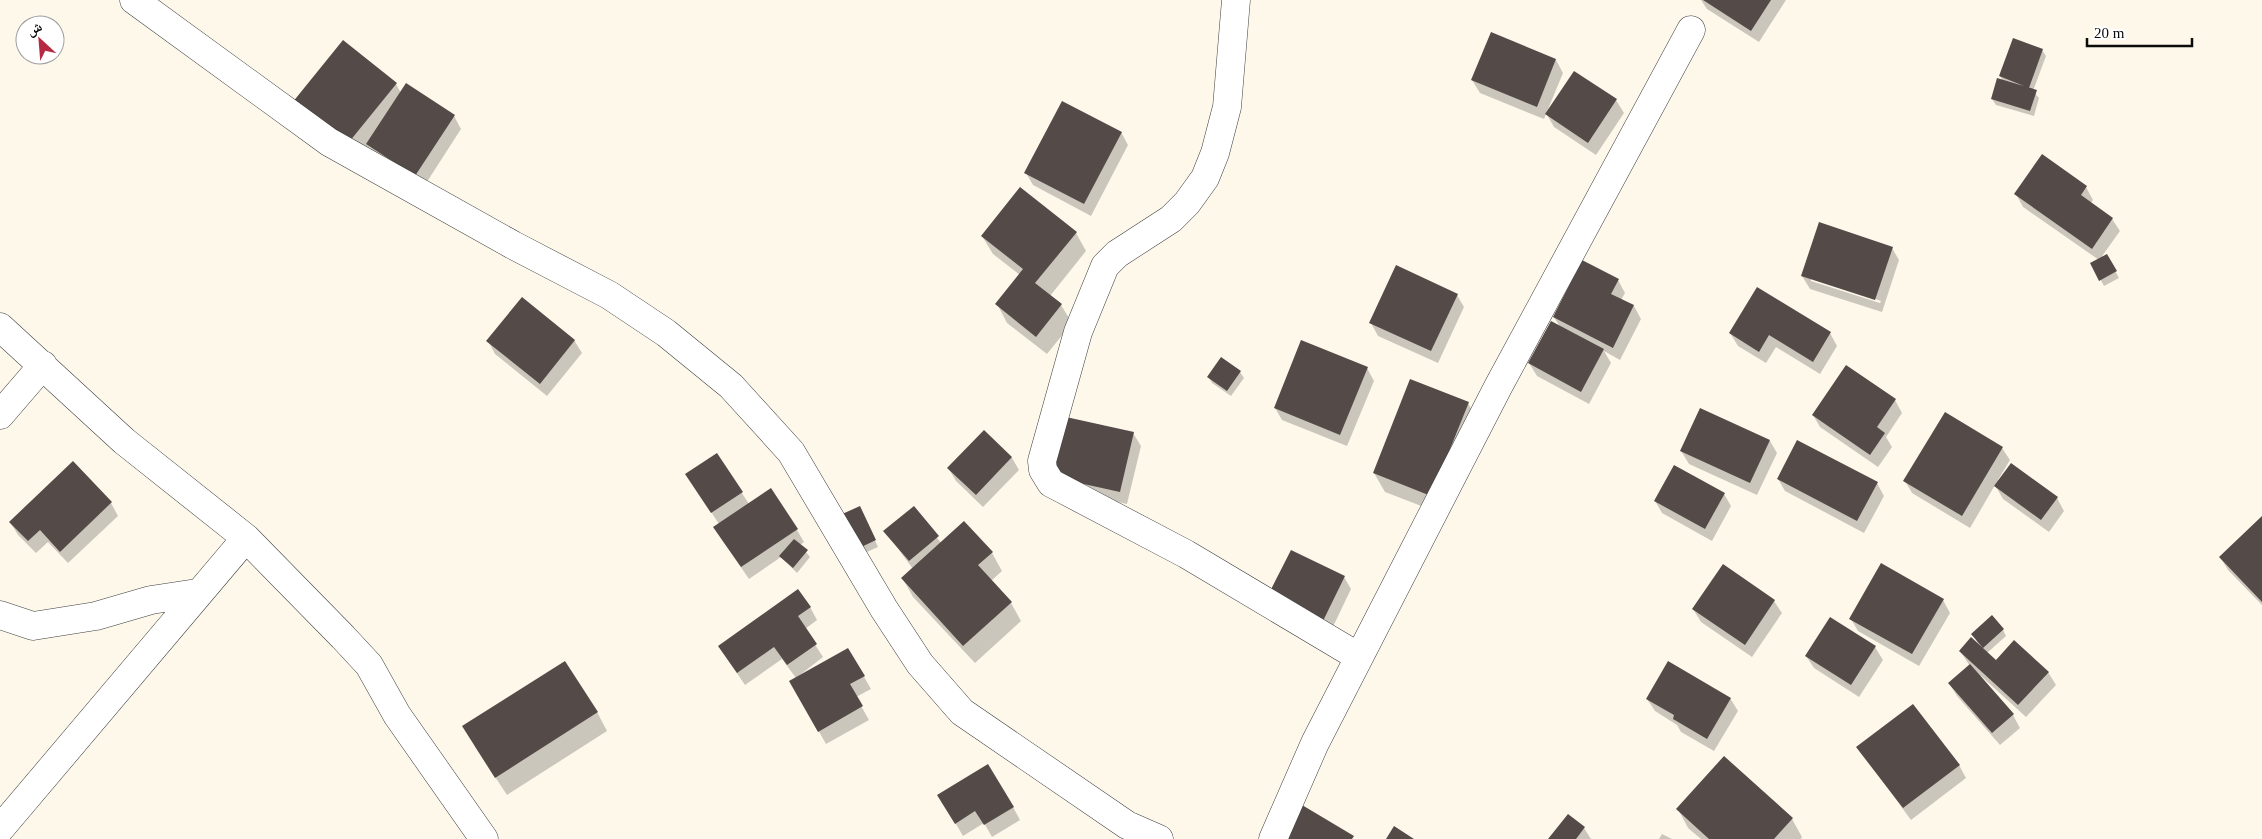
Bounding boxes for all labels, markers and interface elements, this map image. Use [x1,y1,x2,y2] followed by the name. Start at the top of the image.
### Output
[15,15,65,65] north arrow
[2087,15,2192,47] scale bar
[25,19,45,40] text: ش
[2094,25,2125,41] text: 20 m

